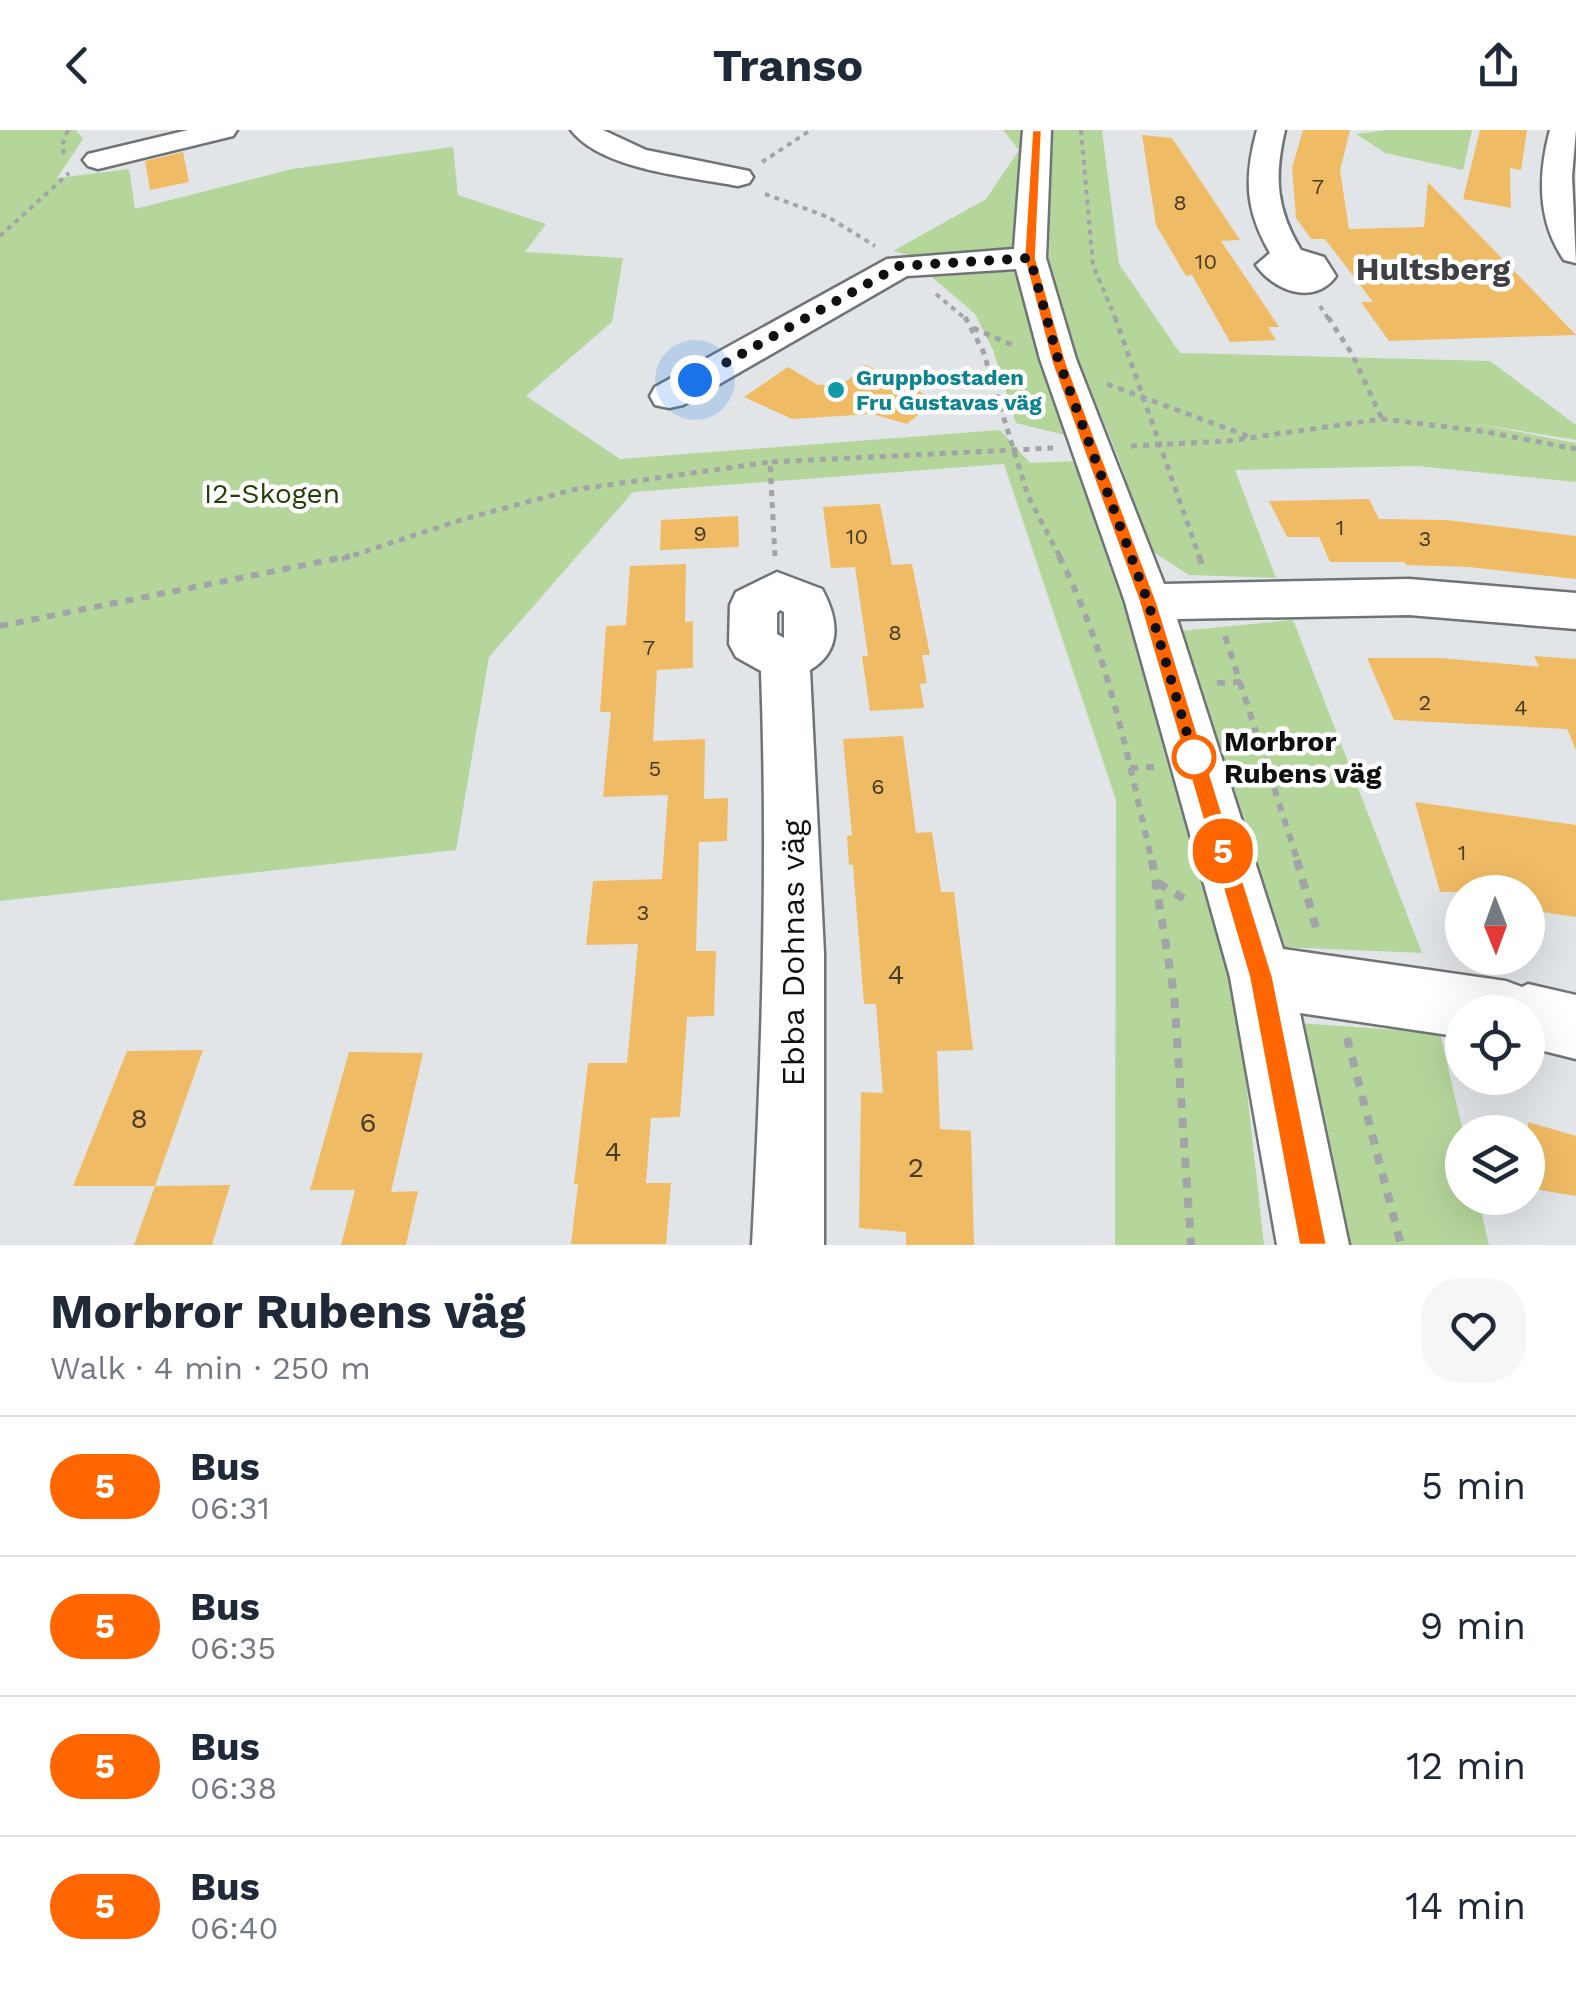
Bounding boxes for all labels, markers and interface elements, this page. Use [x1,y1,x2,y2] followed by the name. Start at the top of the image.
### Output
[50,38,105,93] icon: back
[1471,38,1526,93] icon: share
[713,39,863,92] text: Transo
[1312,174,1324,199] house number: 7
[1173,190,1187,215] house number: 8
[1195,249,1217,274] house number: 10
[1356,250,1510,288] district label: Hultsberg
[670,355,720,405] your location
[856,365,1042,415] place label: Gruppbostaden Fru Gustavas väg
[825,379,847,401] marker: Gruppbostaden Fru Gustavas väg
[204,477,340,510] park label: I2-Skogen
[1336,515,1344,540] house number: 1
[693,521,707,546] house number: 9
[846,524,868,549] house number: 10
[1419,526,1431,551] house number: 3
[888,620,902,645] house number: 8
[643,635,655,660] house number: 7
[1419,690,1431,715] house number: 2
[1514,695,1528,720] house number: 4
[1224,725,1382,790] place label: Morbror Rubens väg
[1173,736,1215,778] marker: Morbror Rubens väg
[649,756,661,781] house number: 5
[871,774,885,799] house number: 6
[774,818,812,1087] street label: Ebba Dohnas väg
[1190,818,1256,884] line badge: 5
[1213,830,1233,872] text: 5
[1458,840,1466,865] house number: 1
[1445,875,1545,975] north arrow
[1445,875,1545,1215] map controls
[637,900,649,925] house number: 3
[887,958,905,991] house number: 4
[1445,995,1545,1095] button: locate
[130,1102,148,1135] house number: 8
[359,1106,377,1139] house number: 6
[1445,1115,1545,1215] button: layers
[604,1135,622,1168] house number: 4
[908,1151,924,1184] house number: 2
[1421,1278,1526,1383] button: heart
[50,1283,526,1340] text: Morbror Rubens väg
[50,1349,371,1387] text: Walk · 4 min · 250 m
[190,1445,260,1489] text: Bus
[1421,1464,1526,1508] text: 5 min
[95,1465,115,1507] text: 5
[190,1489,270,1527] text: 06:31
[190,1585,260,1629] text: Bus
[1420,1604,1526,1648] text: 9 min
[95,1605,115,1647] text: 5
[190,1629,276,1667] text: 06:35
[190,1725,260,1769] text: Bus
[1406,1744,1526,1788] text: 12 min
[95,1745,115,1787] text: 5
[190,1769,277,1807] text: 06:38
[190,1865,260,1909] text: Bus
[1405,1884,1526,1928] text: 14 min
[95,1885,115,1927] text: 5
[190,1909,278,1947] text: 06:40

